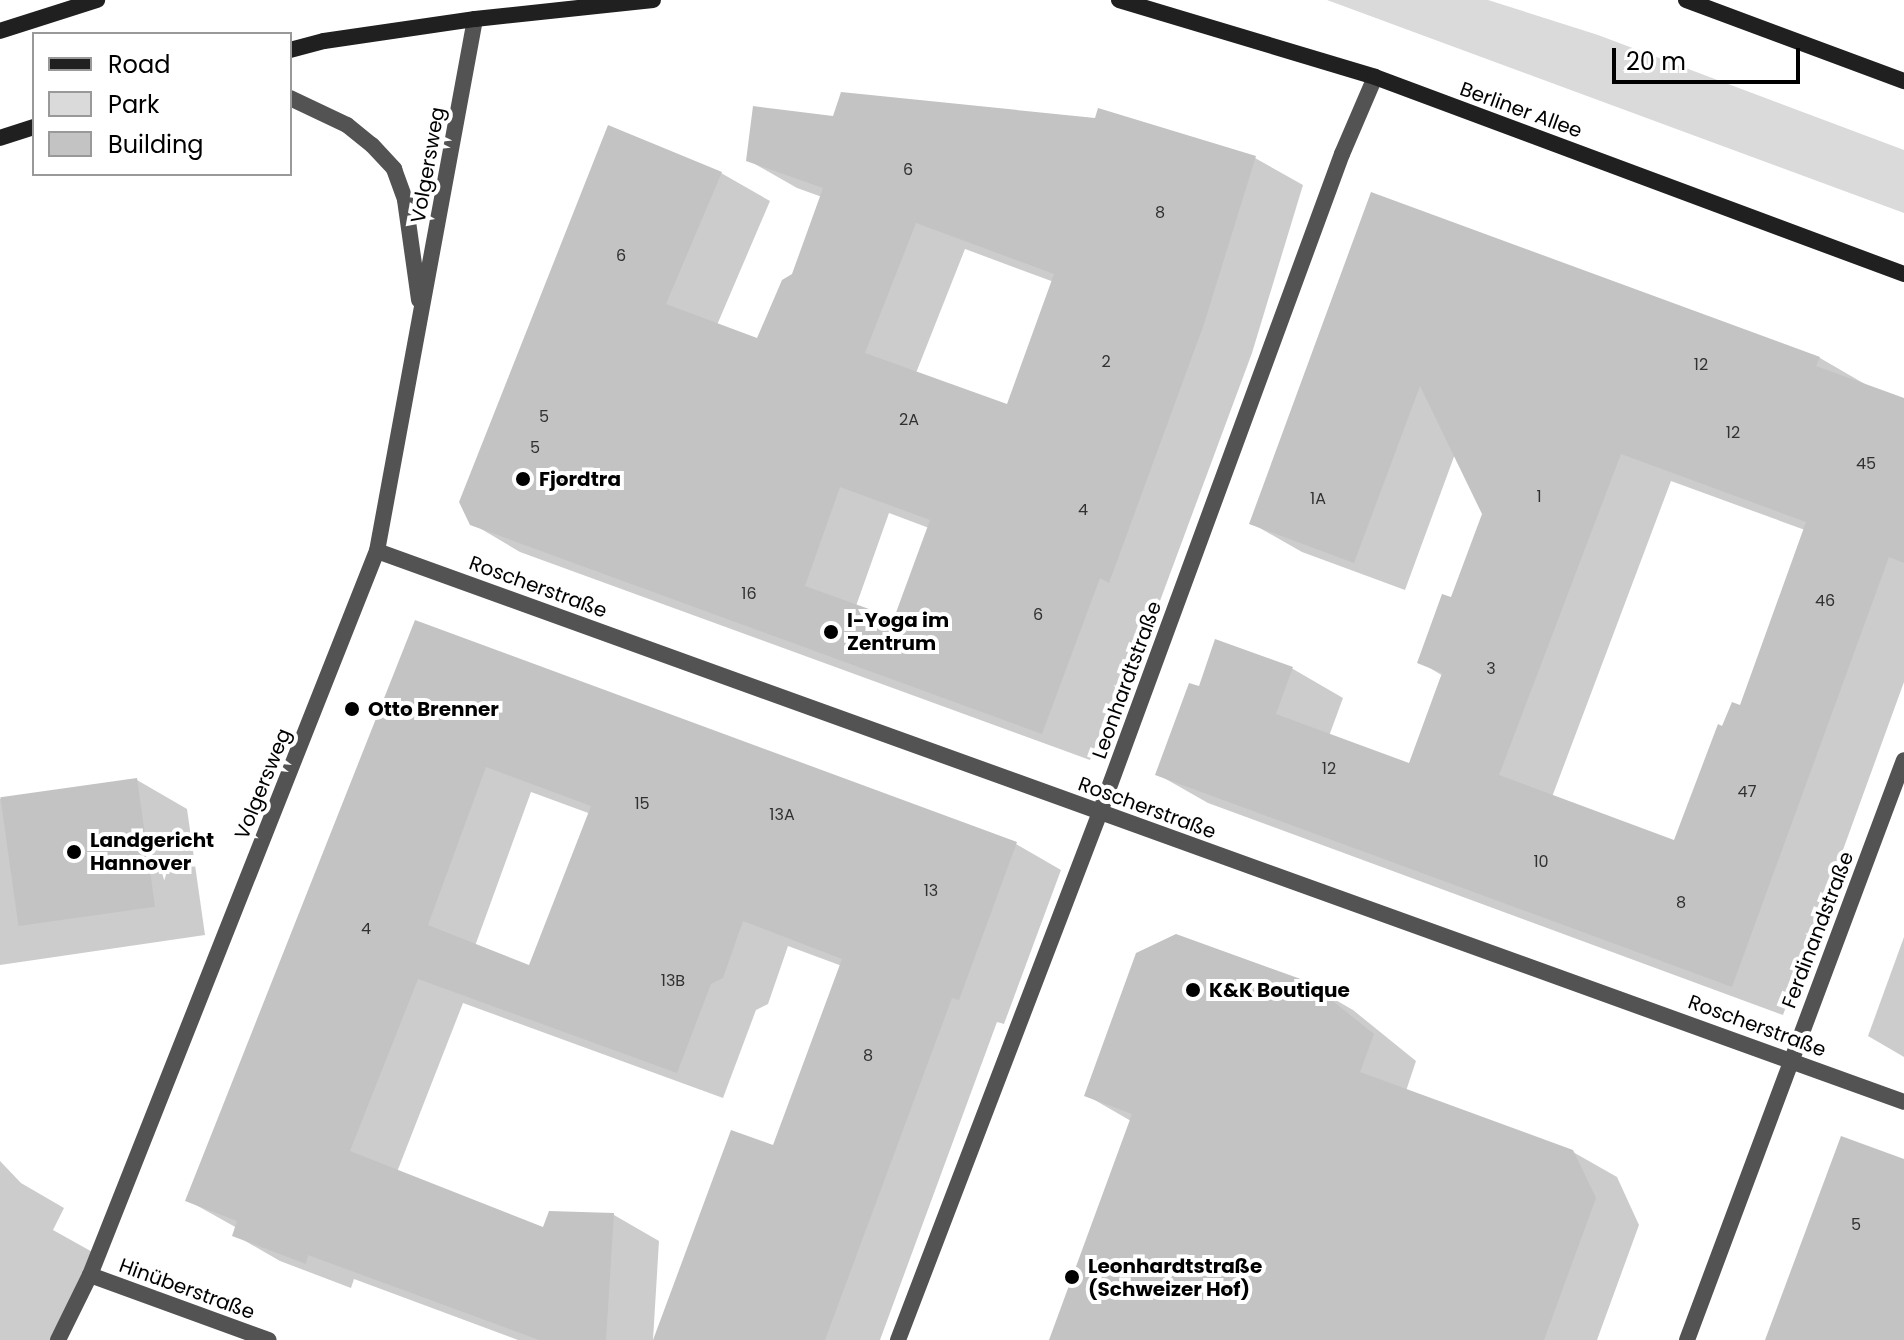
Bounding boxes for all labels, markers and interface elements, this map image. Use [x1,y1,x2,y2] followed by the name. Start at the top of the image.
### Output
[32,32,292,176] legend
[1616,32,1804,82] scale bar
[1626,45,1686,78] text: 20 m
[108,48,170,81] text: Road
[1457,77,1585,143] street label: Berliner Allee
[108,88,159,121] text: Park
[406,105,450,225] street label: Volgersweg
[108,128,204,161] text: Building
[903,160,913,180] house number: 6
[1155,203,1165,223] house number: 8
[616,246,626,266] house number: 6
[1101,352,1111,372] house number: 2
[1694,355,1708,375] house number: 12
[539,407,549,427] house number: 5
[899,410,919,430] house number: 2A
[1726,423,1740,443] house number: 12
[530,438,540,458] house number: 5
[1856,454,1876,474] house number: 45
[539,467,621,491] place label: Fjordtra
[514,470,532,488] marker: Fjordtra
[1536,487,1542,507] house number: 1
[1310,489,1326,509] house number: 1A
[1078,500,1088,520] house number: 4
[466,551,610,623] street label: Roscherstraße
[741,584,757,604] house number: 16
[1815,591,1835,611] house number: 46
[1087,598,1167,762] street label: Leonhardtstraße
[1033,605,1043,625] house number: 6
[847,608,949,655] place label: I-Yoga im Zentrum
[822,623,840,641] marker: I-Yoga im Zentrum
[1486,659,1496,679] house number: 3
[368,697,499,721] place label: Otto Brenner
[343,700,361,718] marker: Otto Brenner
[230,725,296,843] street label: Volgersweg
[1322,759,1336,779] house number: 12
[1075,772,1219,844] street label: Roscherstraße
[1738,782,1756,802] house number: 47
[634,794,650,814] house number: 15
[769,805,795,825] house number: 13A
[90,828,214,875] place label: Landgericht Hannover
[65,843,83,861] marker: Landgericht Hannover
[1777,848,1859,1012] street label: Ferdinandstraße
[1533,852,1549,872] house number: 10
[924,881,938,901] house number: 13
[1676,893,1686,913] house number: 8
[361,919,371,939] house number: 4
[661,971,685,991] house number: 13B
[1209,978,1350,1002] place label: K&K Boutique
[1184,981,1202,999] marker: K&K Boutique
[1685,990,1829,1062] street label: Roscherstraße
[863,1046,873,1066] house number: 8
[1851,1215,1861,1235] house number: 5
[116,1253,258,1325] street label: Hinüberstraße
[1088,1254,1262,1301] place label: Leonhardtstraße (Schweizer Hof)
[1063,1268,1081,1286] marker: Leonhardtstraße (Schweizer Hof)

